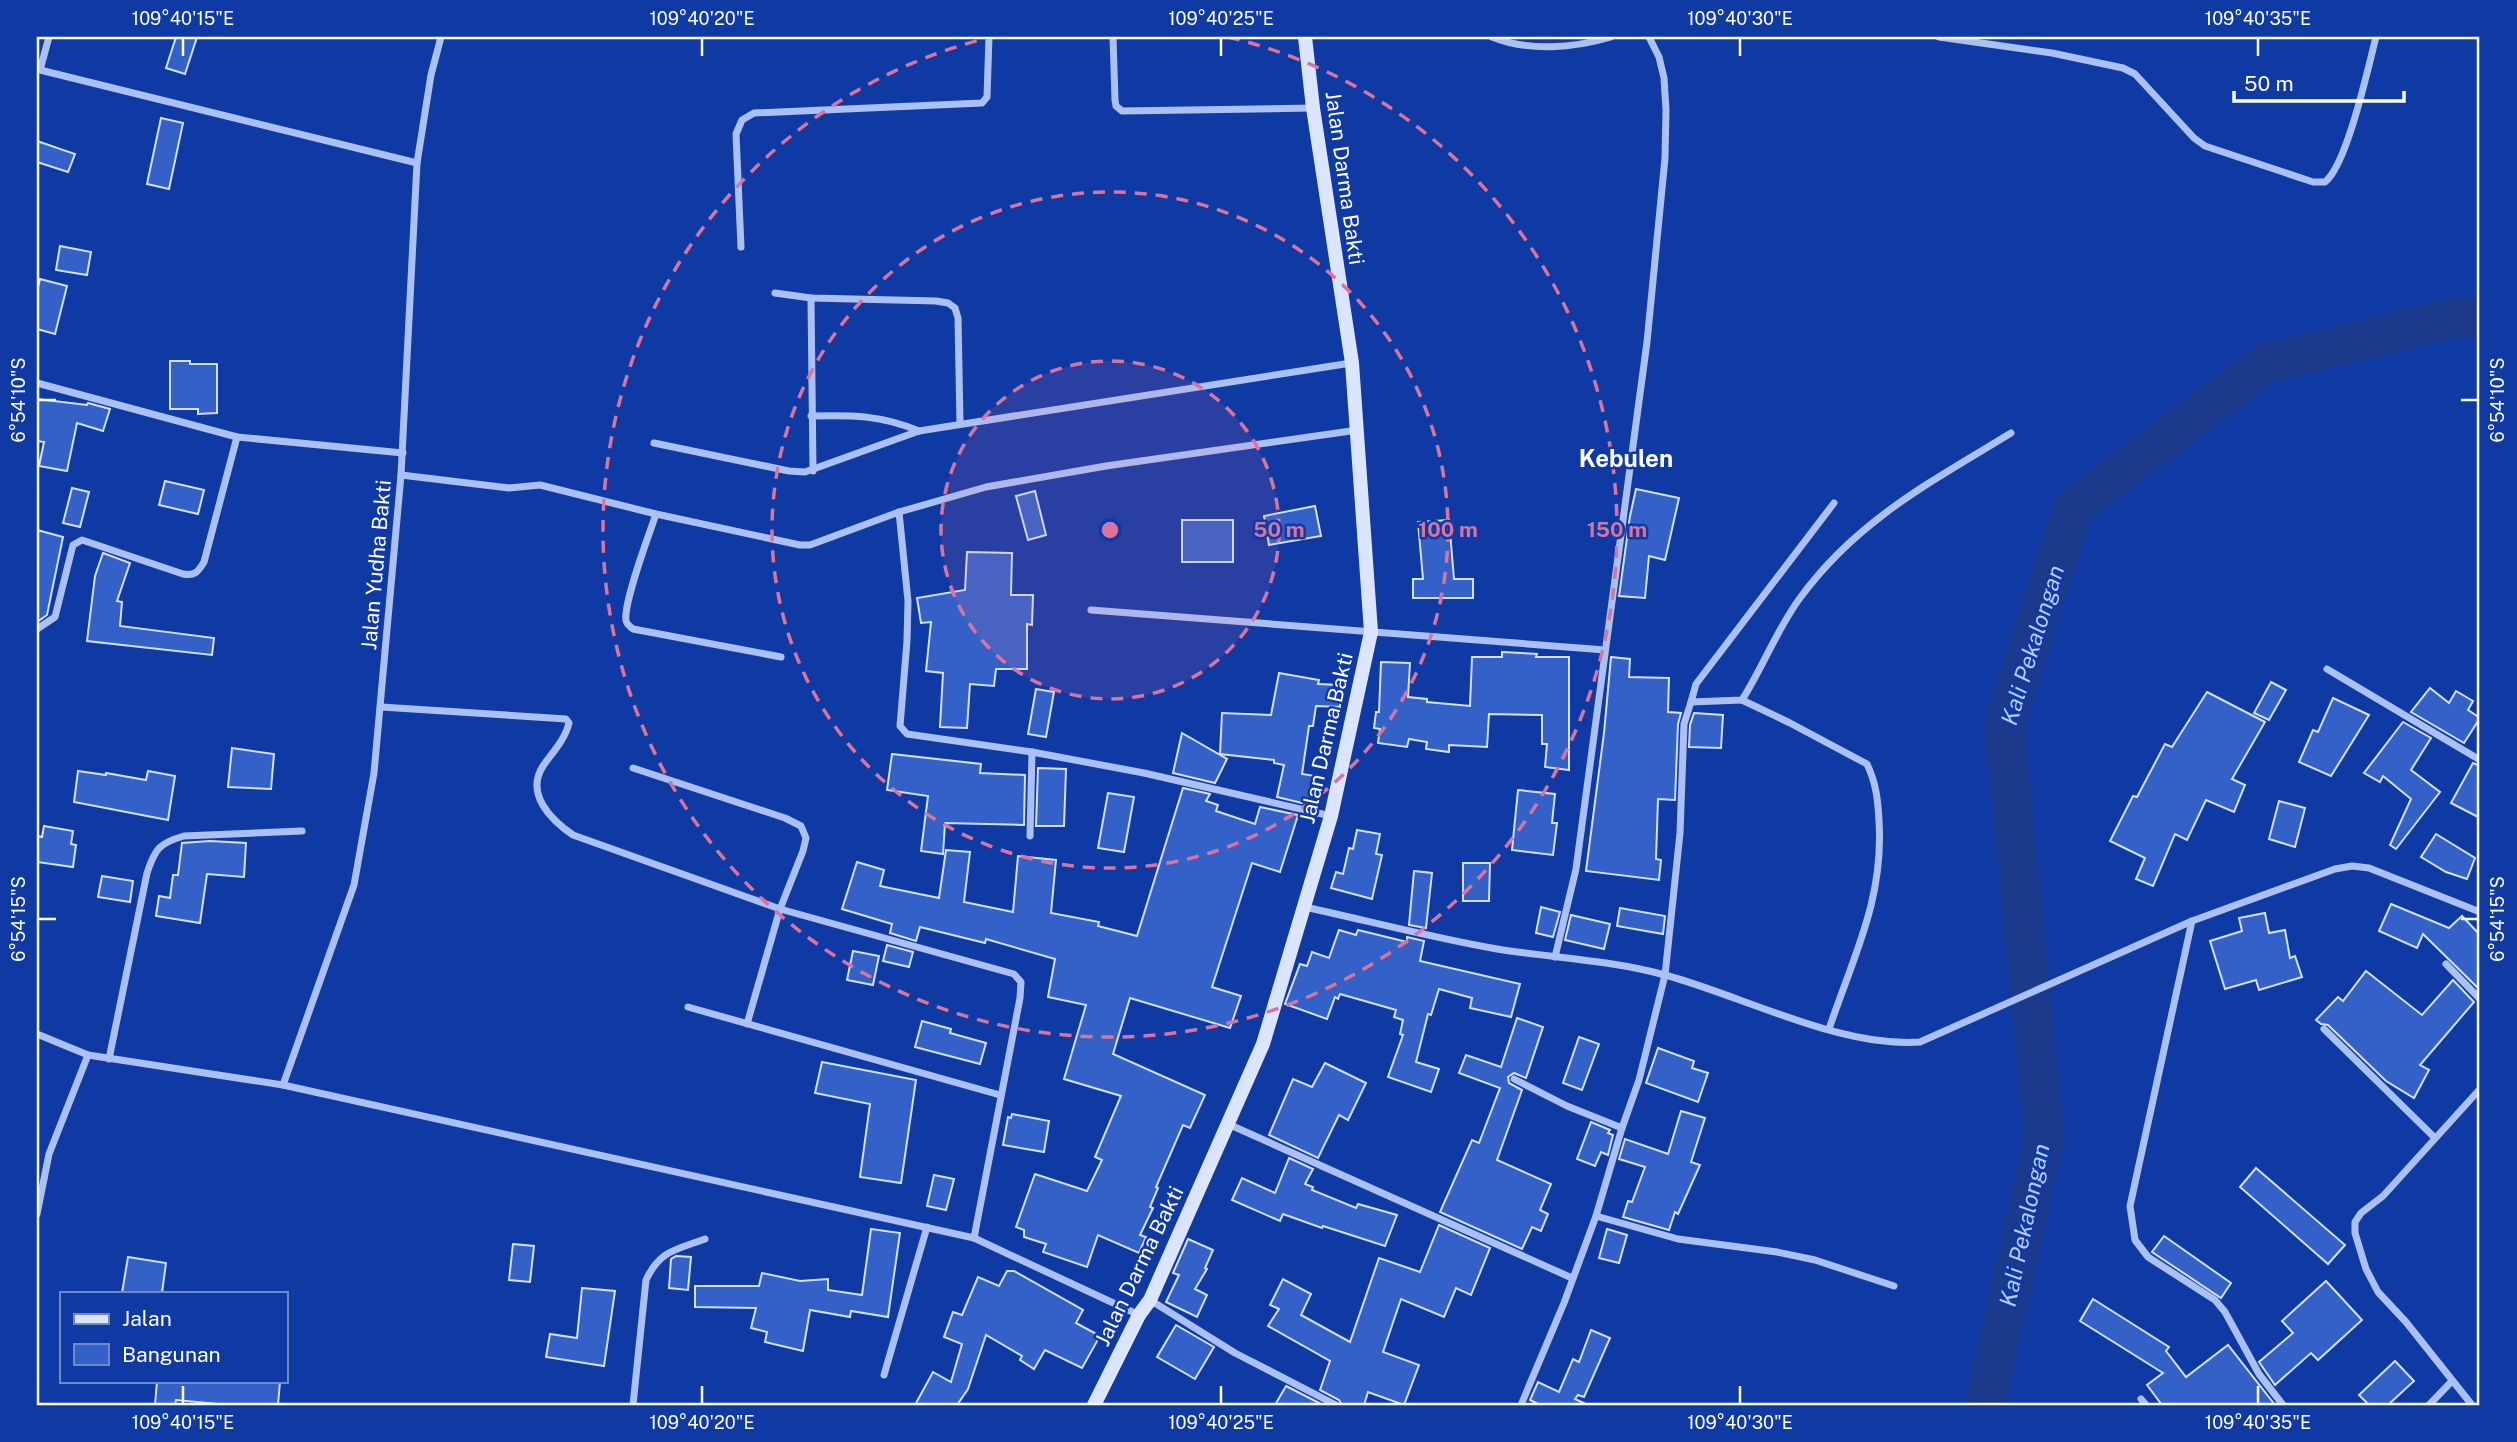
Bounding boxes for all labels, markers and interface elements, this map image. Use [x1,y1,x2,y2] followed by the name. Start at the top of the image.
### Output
[132,8,234,29] text: 109°40'15"E
[649,8,755,29] text: 109°40'20"E
[1168,8,1274,29] text: 109°40'25"E
[1687,8,1793,29] text: 109°40'30"E
[2205,8,2311,29] text: 109°40'35"E
[2234,60,2403,104] scale bar
[2244,71,2294,96] text: 50 m
[1320,90,1370,266] street label: Jalan Darma Bakti
[8,358,29,442] text: 6°54'10"S
[2487,358,2508,442] text: 6°54'10"S
[1579,444,1673,472] district label: Kebulen
[356,479,396,651] street label: Jalan Yudha Bakti
[1253,517,1305,542] text: 50 m
[1418,517,1478,542] text: 100 m
[1587,517,1647,542] text: 150 m
[1098,518,1122,542] centre of rings
[1995,562,2069,728] water label: Kali Pekalongan
[1294,650,1358,826] street label: Jalan Darma Bakti
[8,876,29,962] text: 6°54'15"S
[2487,876,2508,962] text: 6°54'15"S
[1994,1141,2054,1309] water label: Kali Pekalongan
[1089,1182,1189,1350] street label: Jalan Darma Bakti
[60,1292,287,1382] legend
[122,1306,172,1331] text: Jalan
[122,1342,221,1367] text: Bangunan
[132,1412,234,1433] text: 109°40'15"E
[649,1412,755,1433] text: 109°40'20"E
[1168,1412,1274,1433] text: 109°40'25"E
[1687,1412,1793,1433] text: 109°40'30"E
[2205,1412,2311,1433] text: 109°40'35"E

